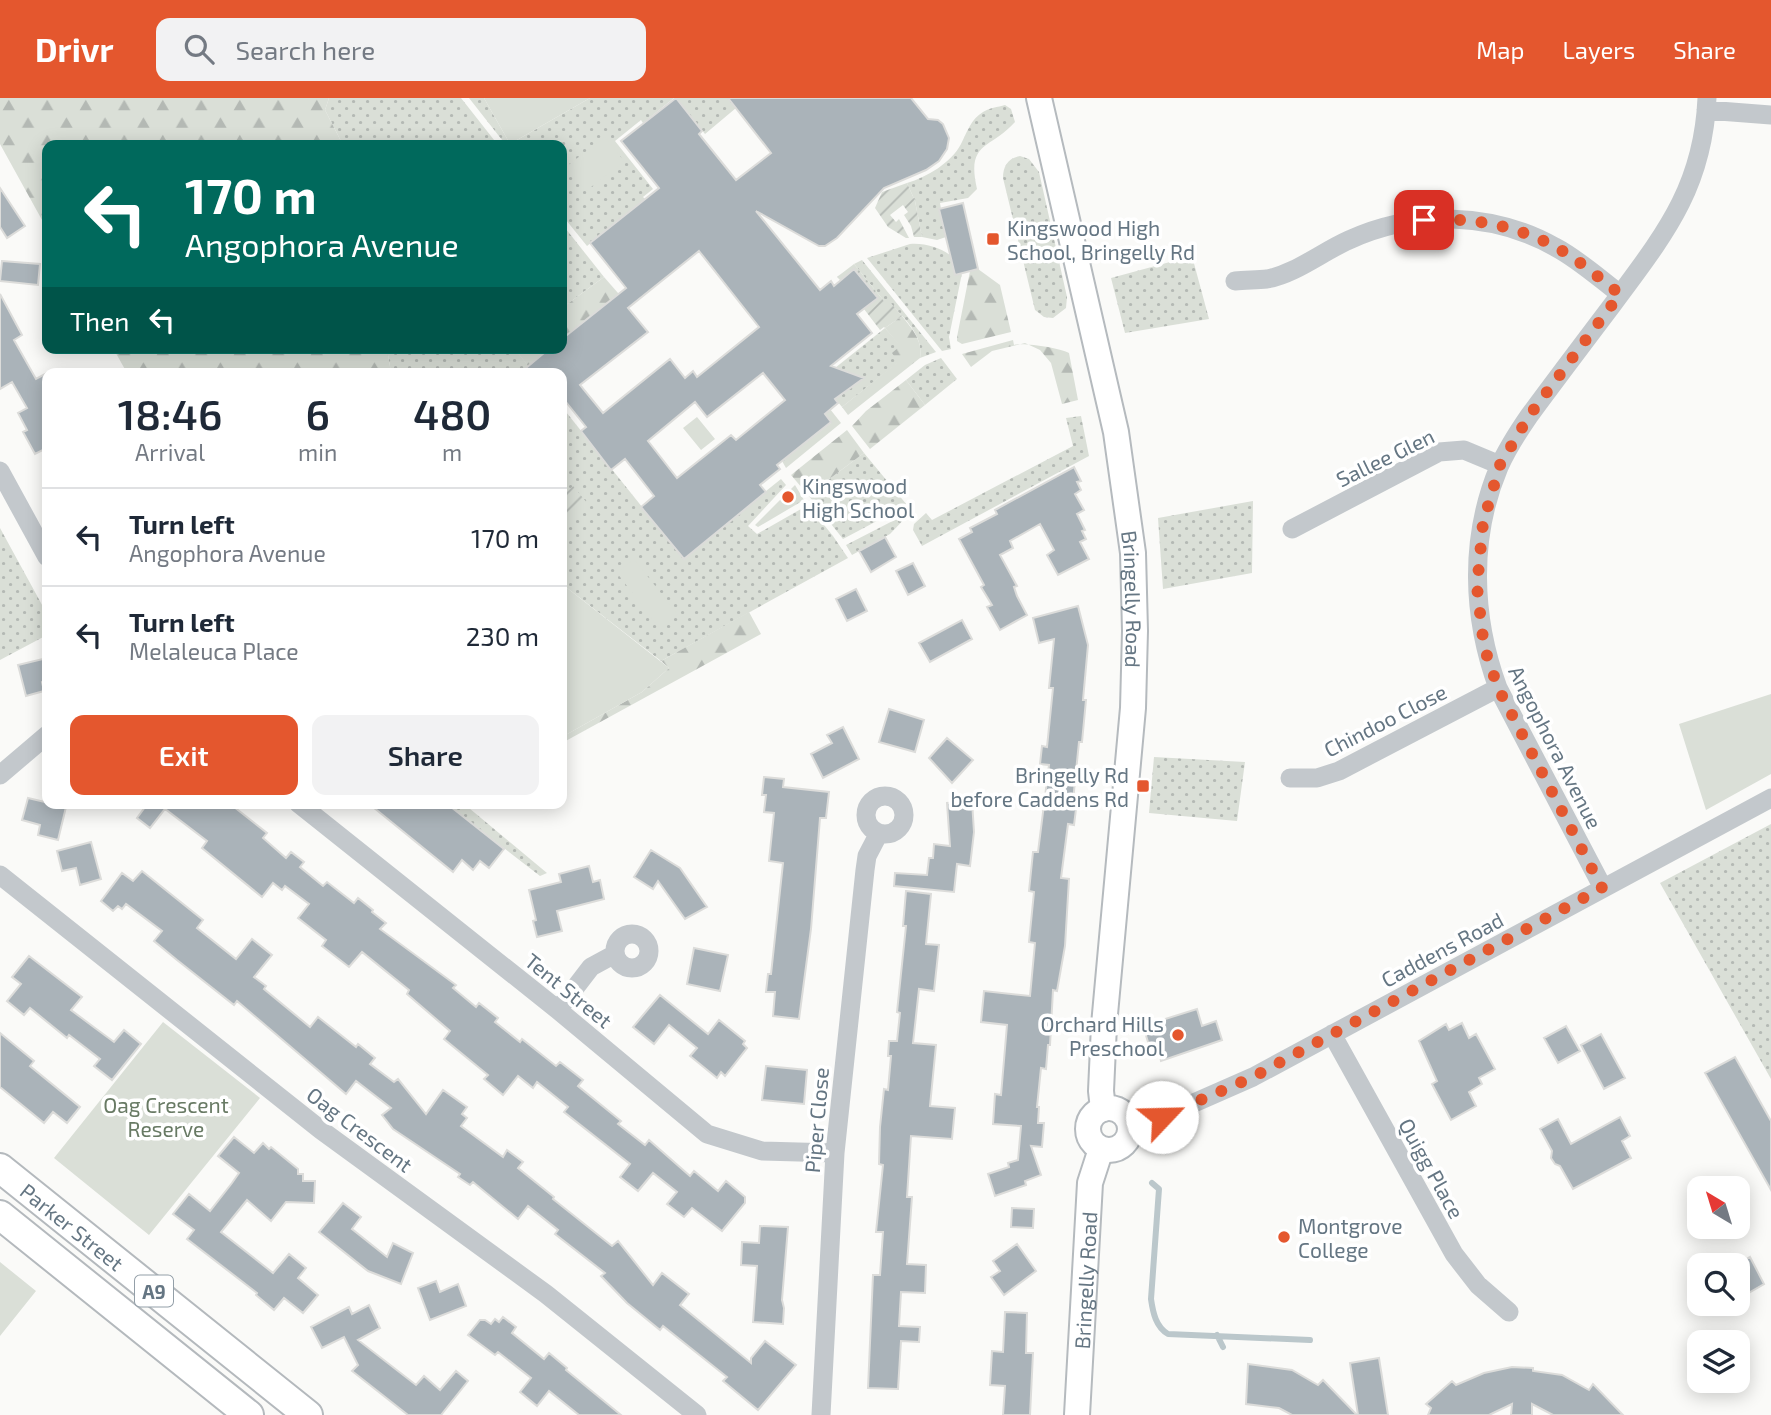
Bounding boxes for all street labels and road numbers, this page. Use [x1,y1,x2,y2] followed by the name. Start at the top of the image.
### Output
[1332,423,1438,491] street label: Sallee Glen
[1117,529,1148,668] street label: Bringelly Road
[1504,661,1608,833] street label: Angophora Avenue
[1320,678,1450,762] street label: Chindoo Close
[1377,906,1507,992] street label: Caddens Road
[521,947,617,1033] street label: Tent Street
[799,1066,833,1174] street label: Piper Close
[302,1081,418,1177] street label: Oag Crescent
[1393,1113,1470,1223] street label: Quigg Place
[16,1177,129,1275] street label: Parker Street
[1068,1211,1101,1350] street label: Bringelly Road
[135,1275,173,1306] road number: A9

